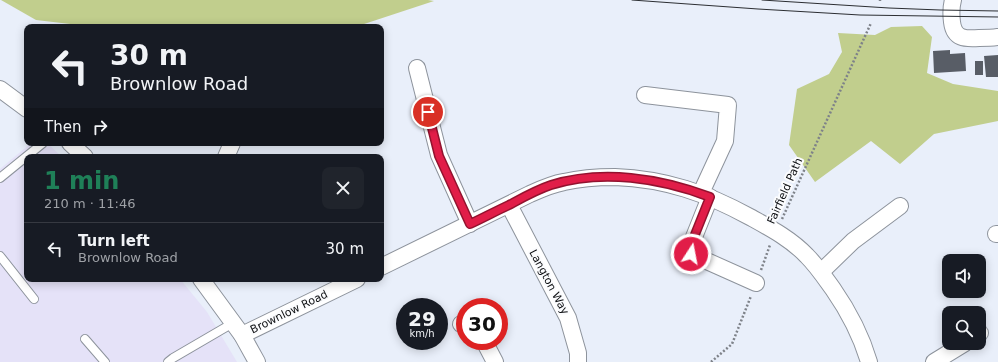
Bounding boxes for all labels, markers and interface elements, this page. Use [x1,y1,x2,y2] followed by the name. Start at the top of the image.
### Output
[110,39,188,72] text: 30 m
[44,40,96,92] icon: left
[110,73,248,94] text: Brownlow Road
[411,95,445,129] pin
[417,101,439,123] icon: arrive
[89,116,111,138] icon: right
[44,118,81,136] text: Then
[765,156,805,226] street label: Fairfield Path
[44,167,119,195] text: 1 min
[322,167,364,209] button: close
[44,196,135,211] text: 210 m · 11:46
[78,232,150,250] text: Turn left
[670,233,712,275] position arrow
[44,238,66,260] icon: left
[326,240,364,258] text: 30 m
[526,247,572,317] street label: Langton Way
[78,250,178,265] text: Brownlow Road
[942,254,986,350] map controls
[942,254,986,298] button: sound
[248,288,330,336] street label: Brownlow Road
[456,298,508,350] speed limit sign: 30
[942,306,986,350] button: search
[408,307,436,331] text: 29
[409,328,435,339] text: km/h

